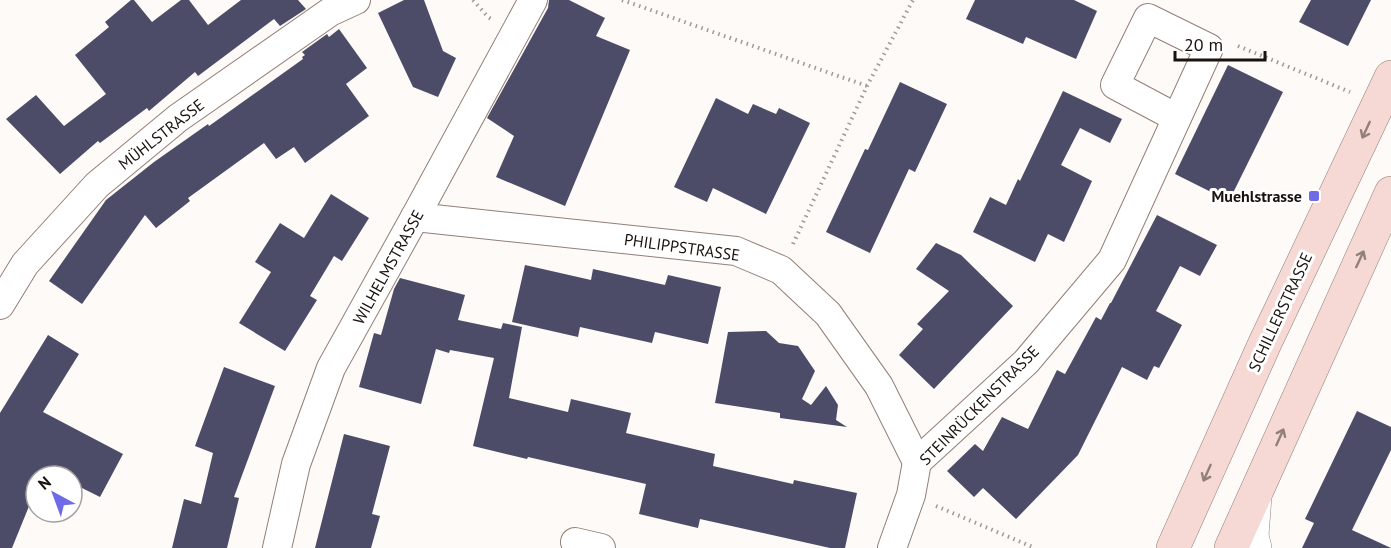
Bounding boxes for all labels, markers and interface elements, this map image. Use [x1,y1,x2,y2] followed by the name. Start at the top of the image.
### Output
[1175,24,1265,62] scale bar
[1184,33,1223,56] text: 20 m
[114,94,208,174] street label: MÜHLSTRASSE
[1359,120,1371,138] one-way arrow
[1212,186,1302,206] place label: Muehlstrasse
[1307,189,1321,203] marker: Muehlstrasse
[348,206,428,328] street label: WILHELMSTRASSE
[623,229,741,265] street label: PHILIPPSTRASSE
[1244,249,1316,375] street label: SCHILLERSTRASSE
[1355,251,1367,269] one-way arrow
[915,341,1043,469] street label: STEINRÜCKENSTRASSE
[1274,428,1286,446] one-way arrow
[1201,463,1212,481] one-way arrow
[24,464,84,524] north arrow
[34,472,55,494] text: N

